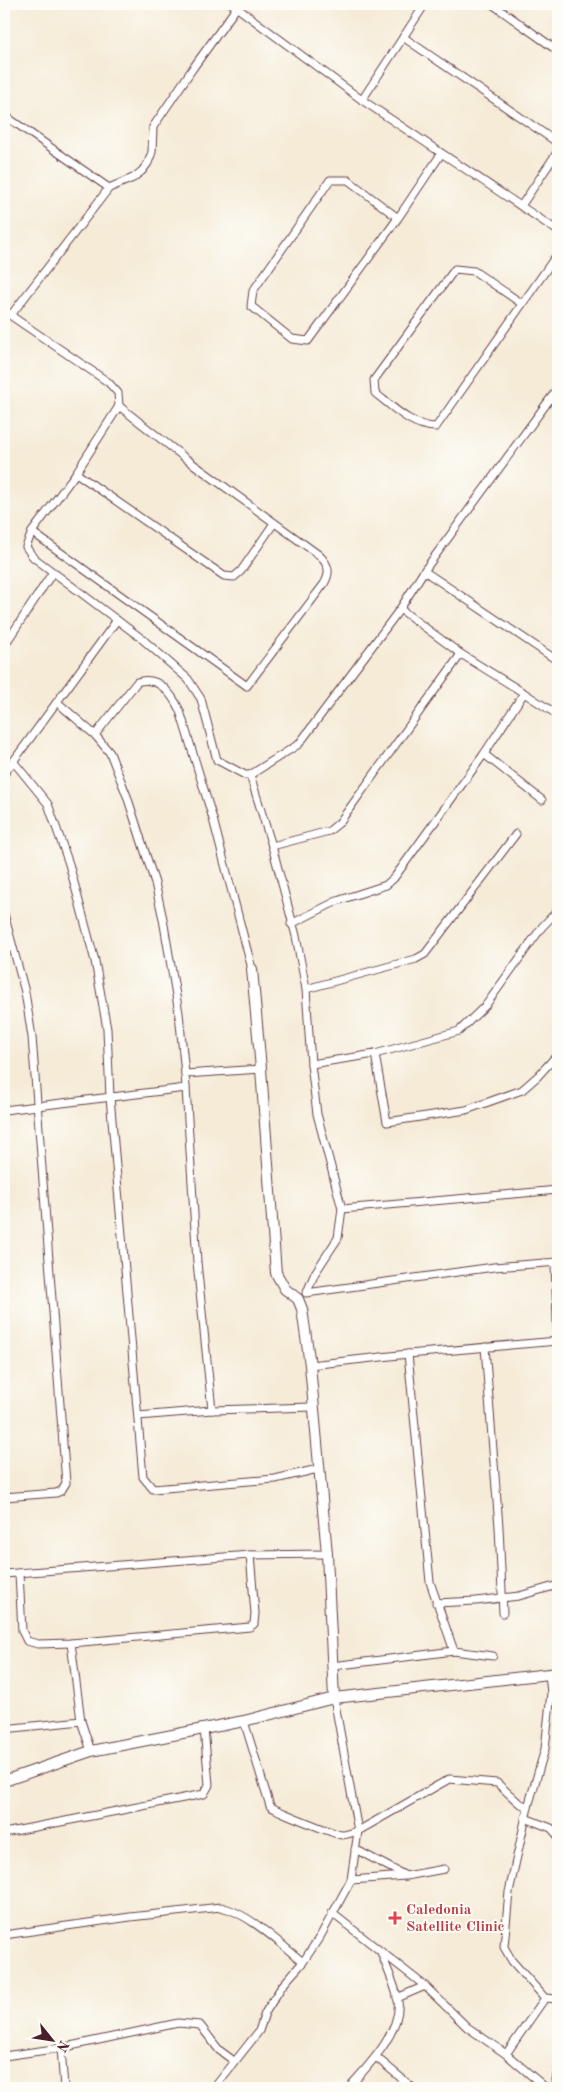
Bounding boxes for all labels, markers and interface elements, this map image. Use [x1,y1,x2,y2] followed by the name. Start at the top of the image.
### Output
[406,1903,505,1935] place label: Caledonia Satellite Clinic
[388,1911,402,1925] marker: Caledonia Satellite Clinic
[28,2014,78,2064] north arrow
[54,2038,71,2054] text: N

